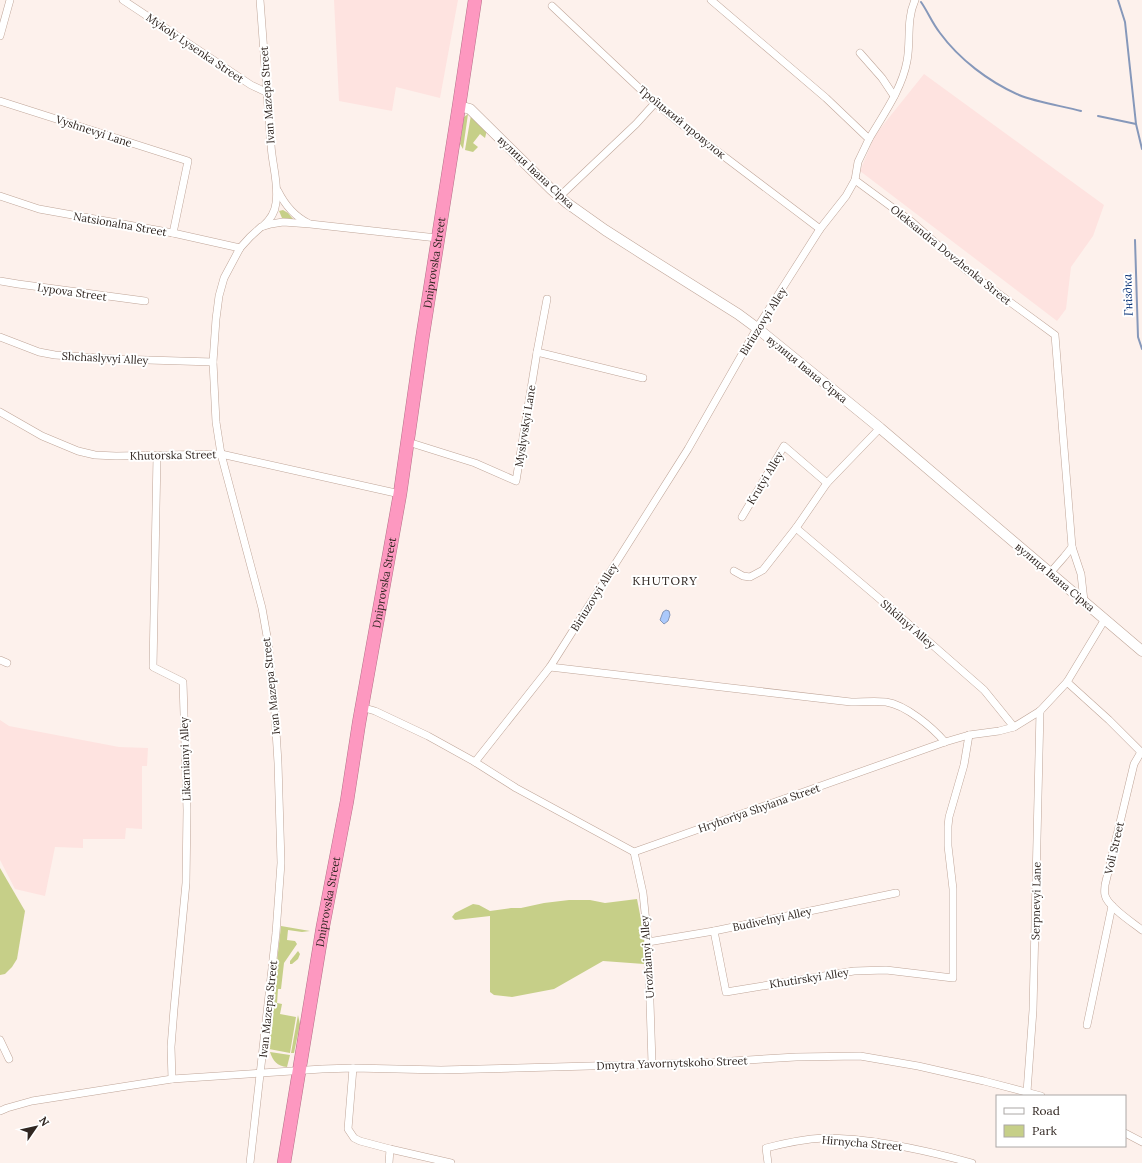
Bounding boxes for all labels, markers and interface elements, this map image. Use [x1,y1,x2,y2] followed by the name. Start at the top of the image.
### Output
[143,10,247,86] street label: Mykoly Lysenka Street
[257,45,277,144] street label: Ivan Mazepa Street
[636,83,729,162] street label: Троїцький провулок
[53,112,134,150] street label: Vyshnevyi Lane
[495,133,578,211] street label: вулиця Івана Сірка
[888,202,1015,309] street label: Oleksandra Dovzhenka Street
[72,209,169,239] street label: Natsionalna Street
[420,215,448,309] street label: Dniprovska Street
[1119,273,1136,316] water label: Гніздка
[36,280,108,304] street label: Lypova Street
[736,284,790,358] street label: Biriuzovyi Alley
[764,332,850,406] street label: вулиця Івана Сірка
[61,349,149,367] street label: Shchaslyvyi Alley
[512,384,538,468] street label: Myslyvskyi Lane
[129,447,217,463] street label: Khutorska Street
[744,449,786,507] street label: Krutyi Alley
[369,535,399,629] street label: Dniprovska Street
[1012,540,1098,615] street label: вулиця Івана Сірка
[567,560,621,634] street label: Biriuzovyi Alley
[632,573,698,588] district label: KHUTORY
[878,596,938,652] street label: Shkilnyi Alley
[259,636,283,735] street label: Ivan Mazepa Street
[177,716,193,801] street label: Likarnianyi Alley
[696,780,823,835] street label: Hryhoriya Shyiana Street
[1101,820,1127,877] street label: Voli Street
[313,854,343,948] street label: Dniprovska Street
[1028,862,1044,940] street label: Serpnevyi Lane
[731,904,813,934] street label: Budivelnyi Alley
[637,915,657,999] street label: Urozhainyi Alley
[256,959,280,1058] street label: Ivan Mazepa Street
[768,965,850,991] street label: Khutirskyi Alley
[596,1053,749,1073] street label: Dmytra Yavornytskoho Street
[996,1095,1126,1147] legend
[1032,1103,1060,1118] text: Road
[16,1107,56,1147] north arrow
[36,1114,53,1129] text: N
[1032,1123,1058,1138] text: Park
[821,1133,904,1154] street label: Hirnycha Street

